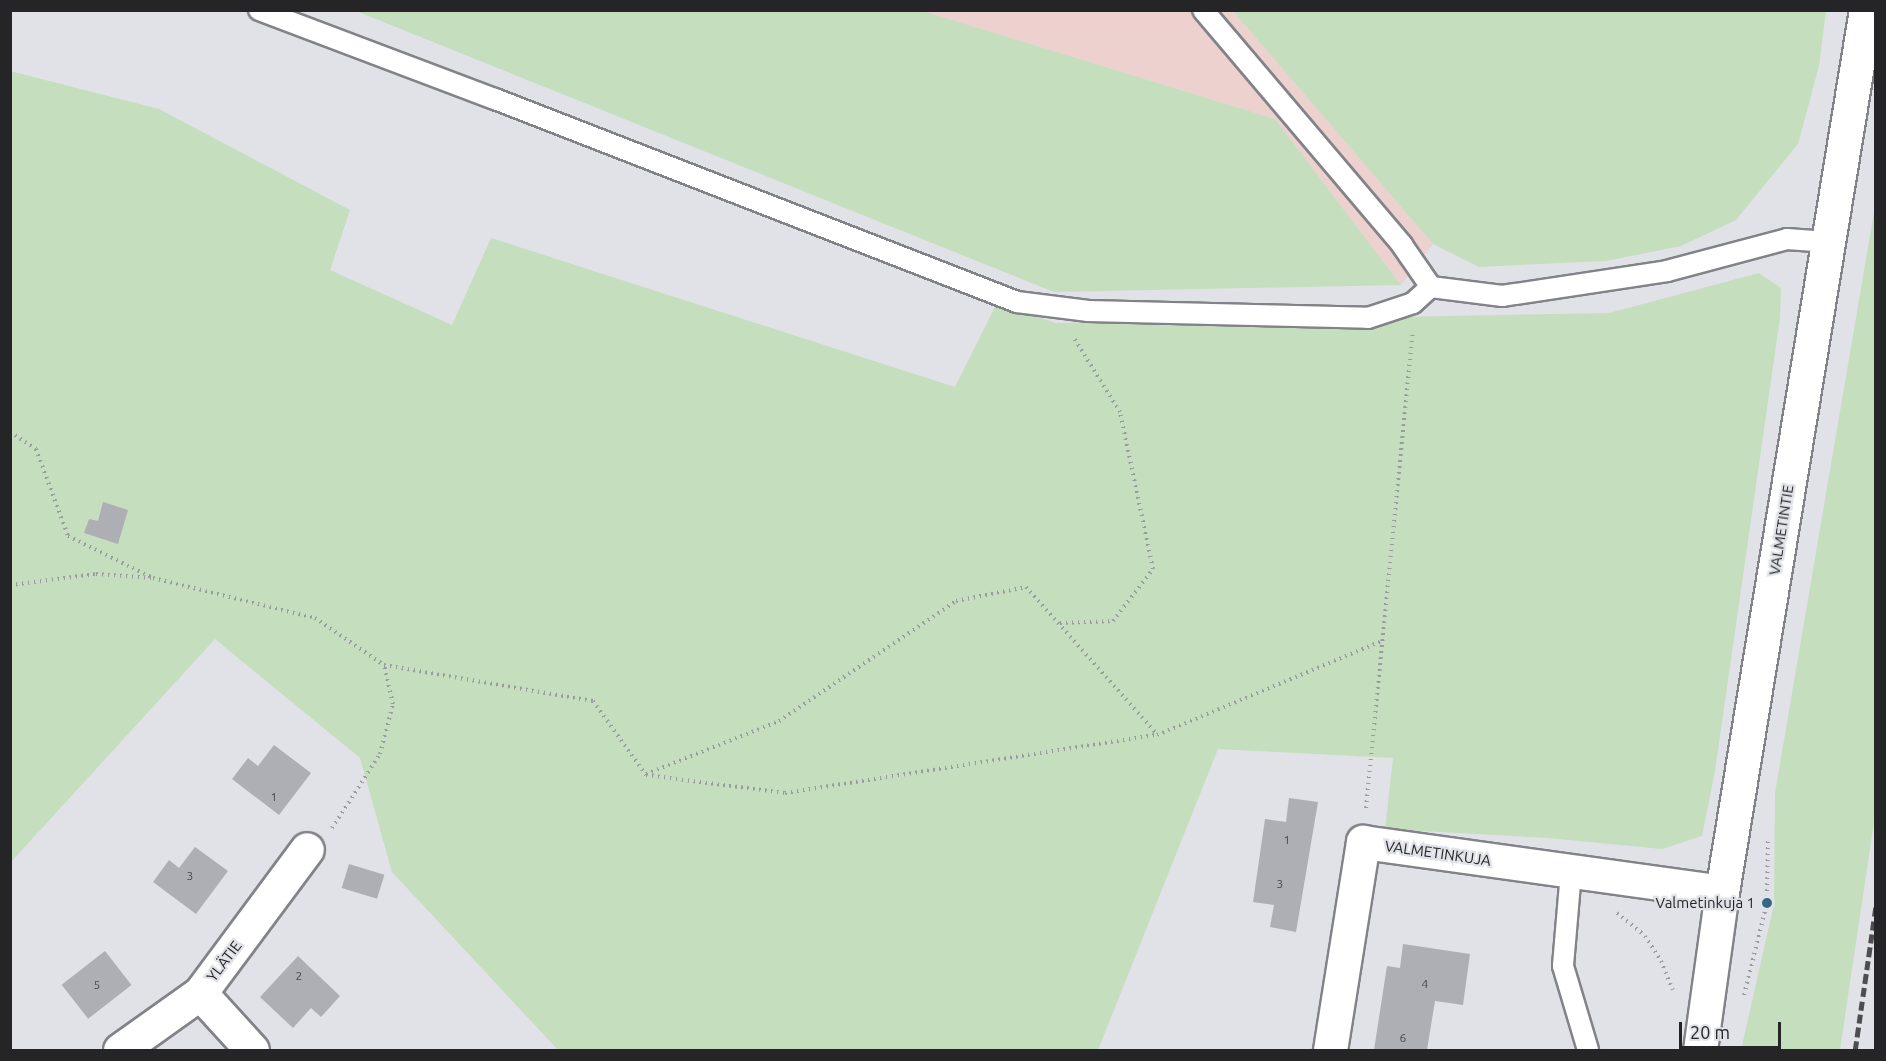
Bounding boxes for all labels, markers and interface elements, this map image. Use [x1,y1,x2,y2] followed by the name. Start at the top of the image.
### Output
[1765,484,1797,576] street label: VALMETINTIE
[271,790,277,804] house number: 1
[1284,833,1290,847] house number: 1
[1384,837,1492,869] street label: VALMETINKUJA
[187,869,193,883] house number: 3
[1277,877,1283,891] house number: 3
[1655,894,1755,912] place label: Valmetinkuja 1
[1760,896,1774,910] marker: Valmetinkuja 1
[203,937,245,985] street label: YLÄTIE
[296,969,302,983] house number: 2
[1422,977,1428,991] house number: 4
[94,978,100,992] house number: 5
[1682,1010,1784,1048] scale bar
[1690,1022,1730,1042] text: 20 m
[1400,1031,1406,1045] house number: 6

